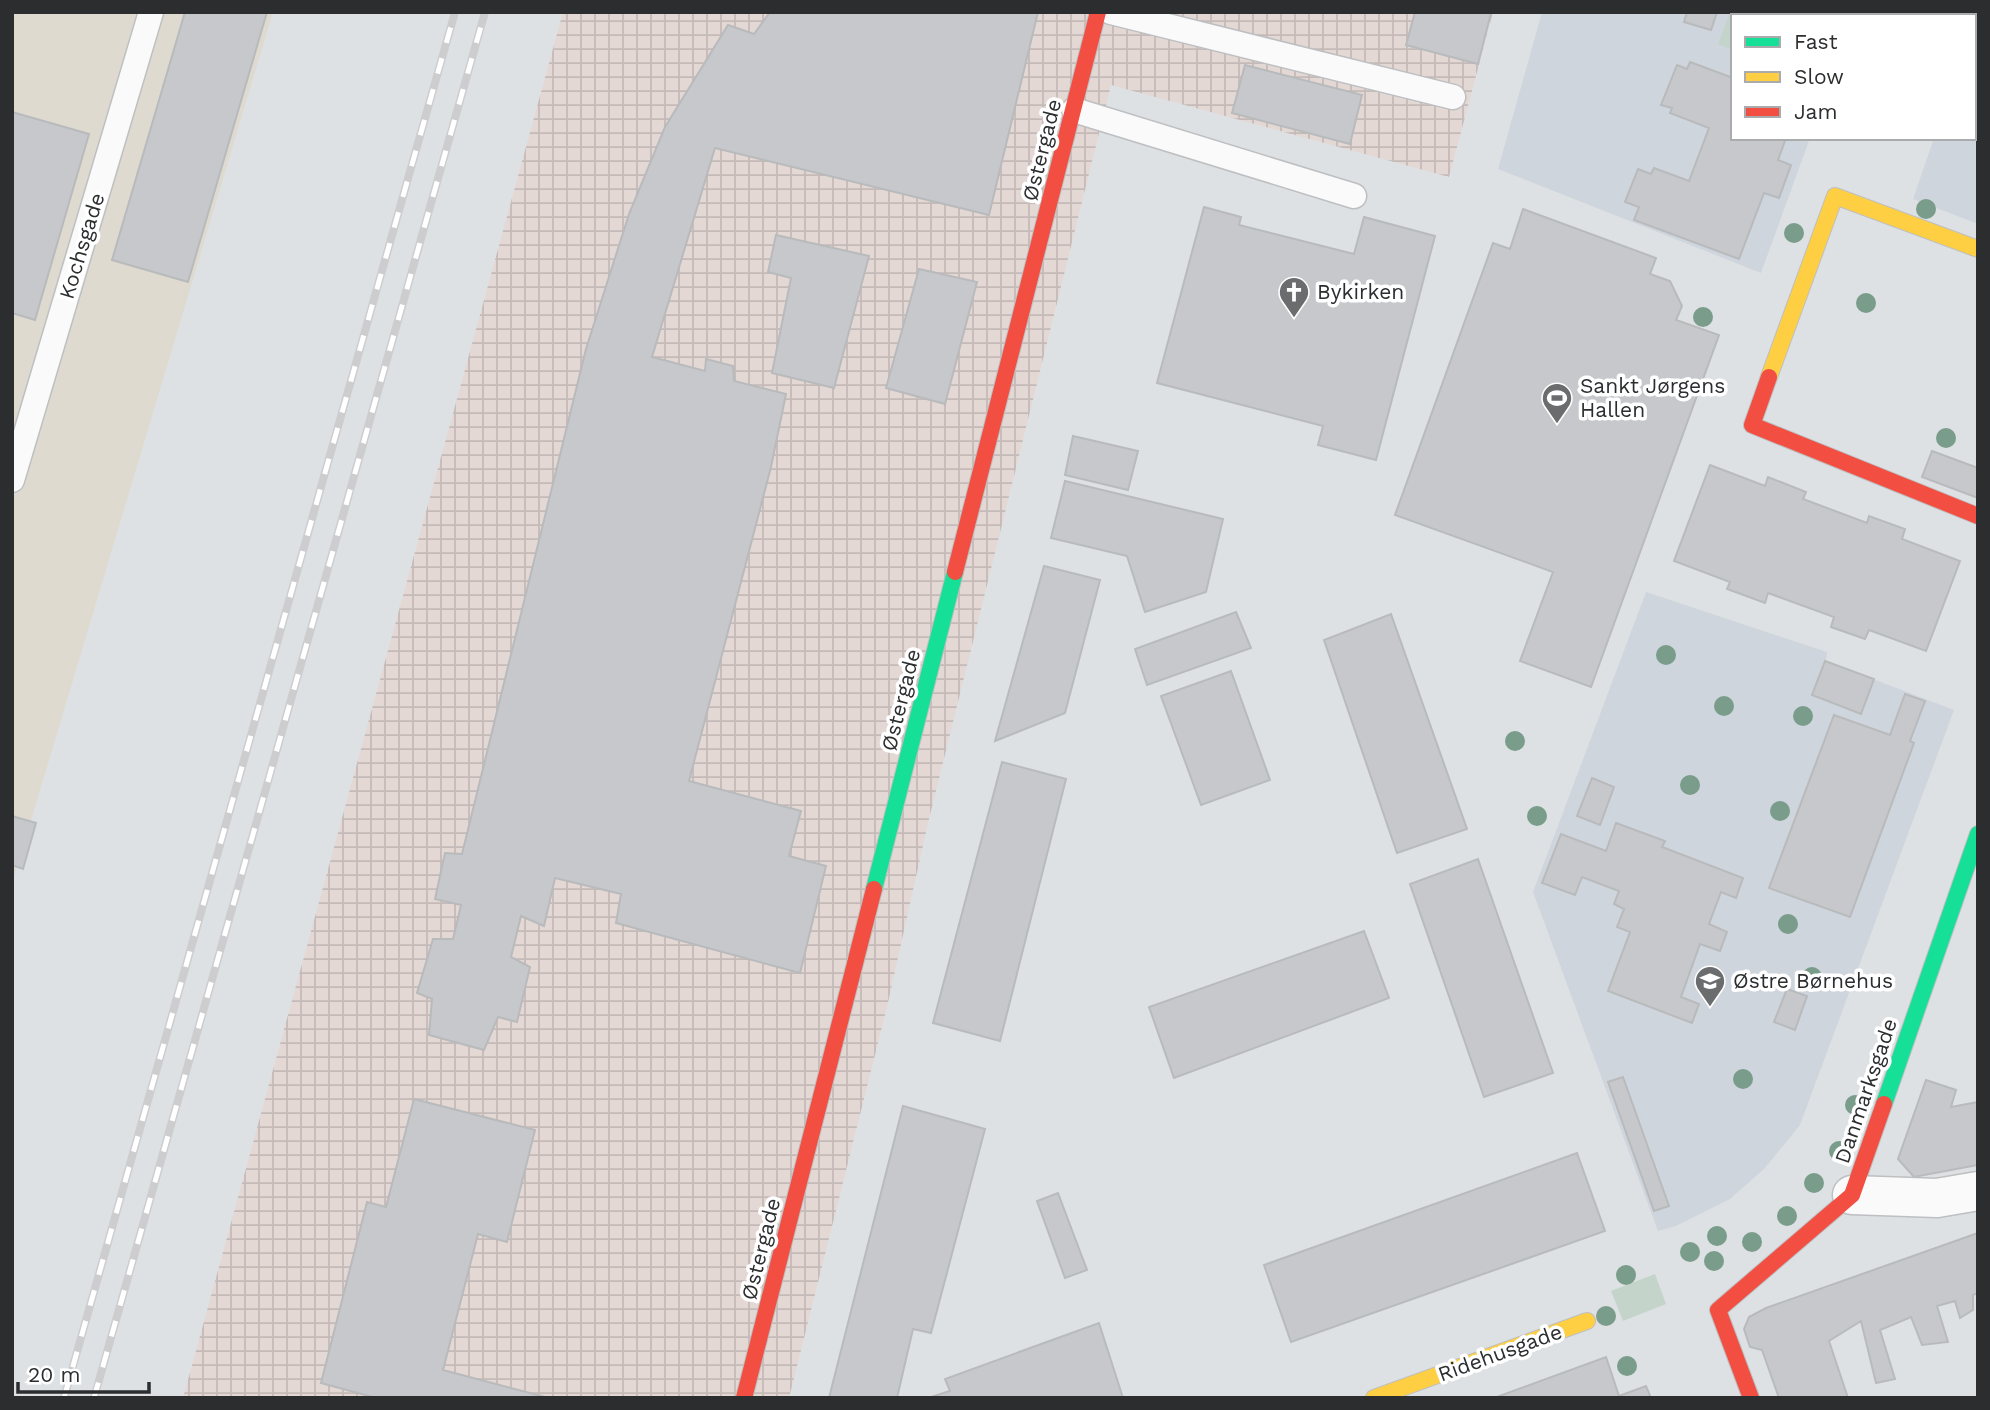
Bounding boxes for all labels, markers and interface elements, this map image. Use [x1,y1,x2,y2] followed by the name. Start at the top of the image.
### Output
[1731,14,1976,140] legend
[1794,29,1838,54] text: Fast
[1794,64,1844,89] text: Slow
[1017,96,1066,203] street label: Østergade
[1794,99,1837,124] text: Jam
[54,190,110,302] street label: Kochsgade
[1277,275,1311,319] church icon: Bykirken
[1317,279,1404,304] place label: Bykirken
[1580,373,1725,422] place label: Sankt Jørgens Hallen
[1540,381,1574,425] sports icon: Sankt Jørgens Hallen
[876,646,925,753] street label: Østergade
[1693,964,1727,1008] school or university icon: Østre Børnehus
[1733,968,1893,993] place label: Østre Børnehus
[1829,1015,1902,1167] street label: Danmarksgade
[736,1195,785,1302] street label: Østergade
[1434,1319,1565,1387] street label: Ridehusgade
[18,1350,149,1394] scale bar
[28,1362,80,1387] text: 20 m

